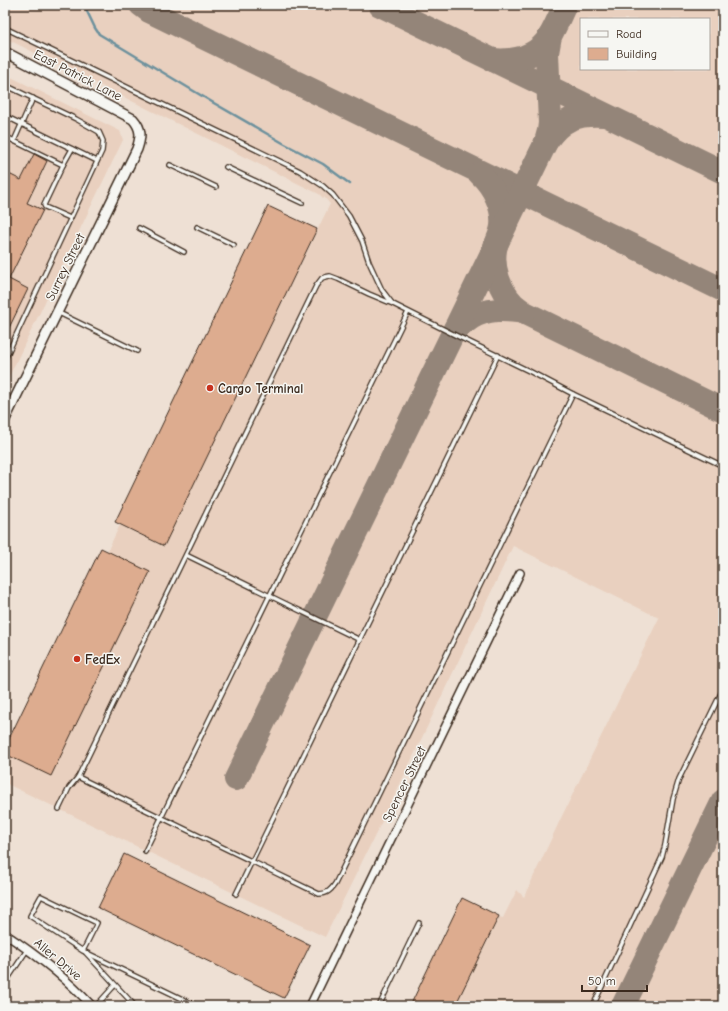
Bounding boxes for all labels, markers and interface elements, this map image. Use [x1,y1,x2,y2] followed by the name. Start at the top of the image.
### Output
[580,18,710,70] legend
[616,27,642,41] text: Road
[31,46,125,104] street label: East Patrick Lane
[616,47,657,61] text: Building
[42,230,88,303] street label: Surrey Street
[218,381,303,396] place label: Cargo Terminal
[205,383,215,393] marker: Cargo Terminal
[85,652,120,667] place label: FedEx
[72,654,82,664] marker: FedEx
[379,742,429,824] street label: Spencer Street
[31,935,85,983] street label: Aller Drive
[582,967,647,993] scale bar
[588,974,616,988] text: 50 m

